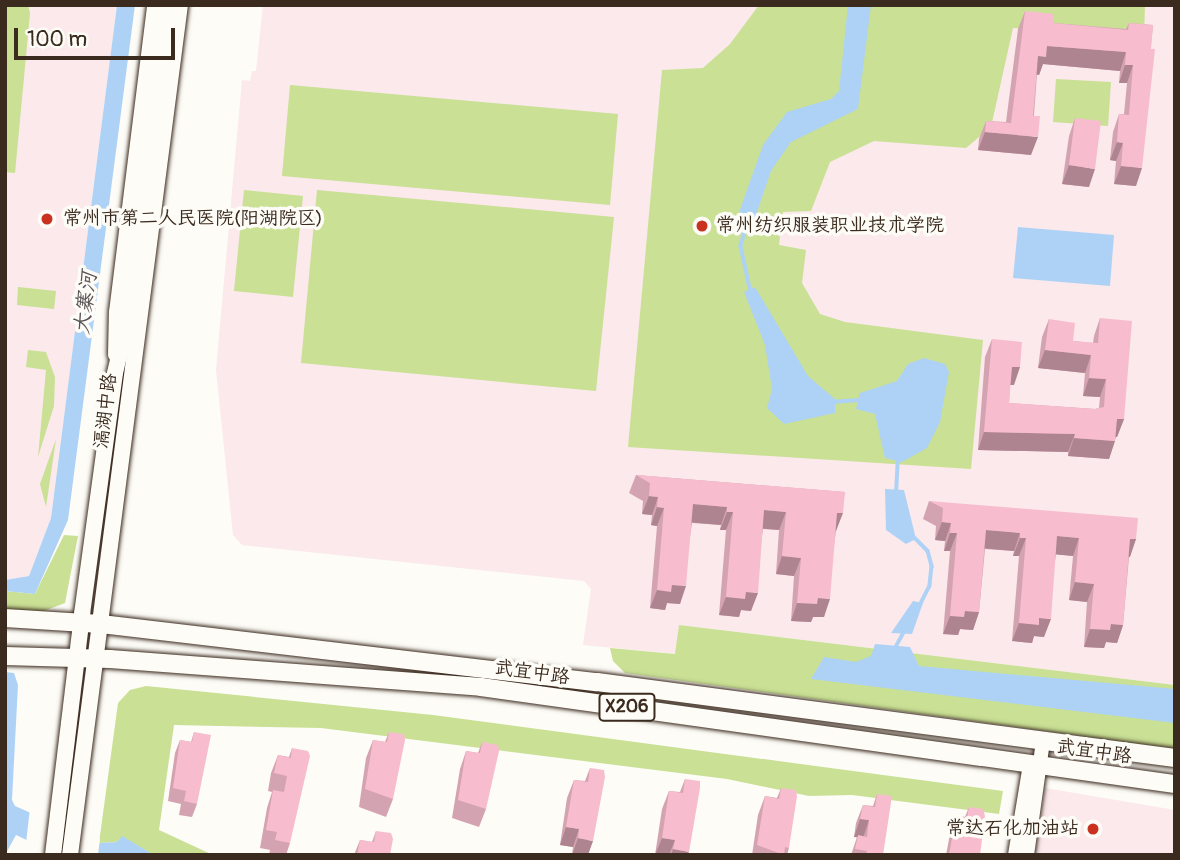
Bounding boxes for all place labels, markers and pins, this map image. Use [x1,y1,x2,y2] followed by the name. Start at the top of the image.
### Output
[63,208,323,230] place label: 常州市第二人民医院(阳湖院区)
[37,209,57,229] marker: 常州市第二人民医院(阳湖院区)
[716,215,944,237] place label: 常州纺织服装职业技术学院
[694,218,710,234] marker: 常州纺织服装职业技术学院
[946,818,1079,840] place label: 常达石化加油站
[1085,821,1101,837] marker: 常达石化加油站

